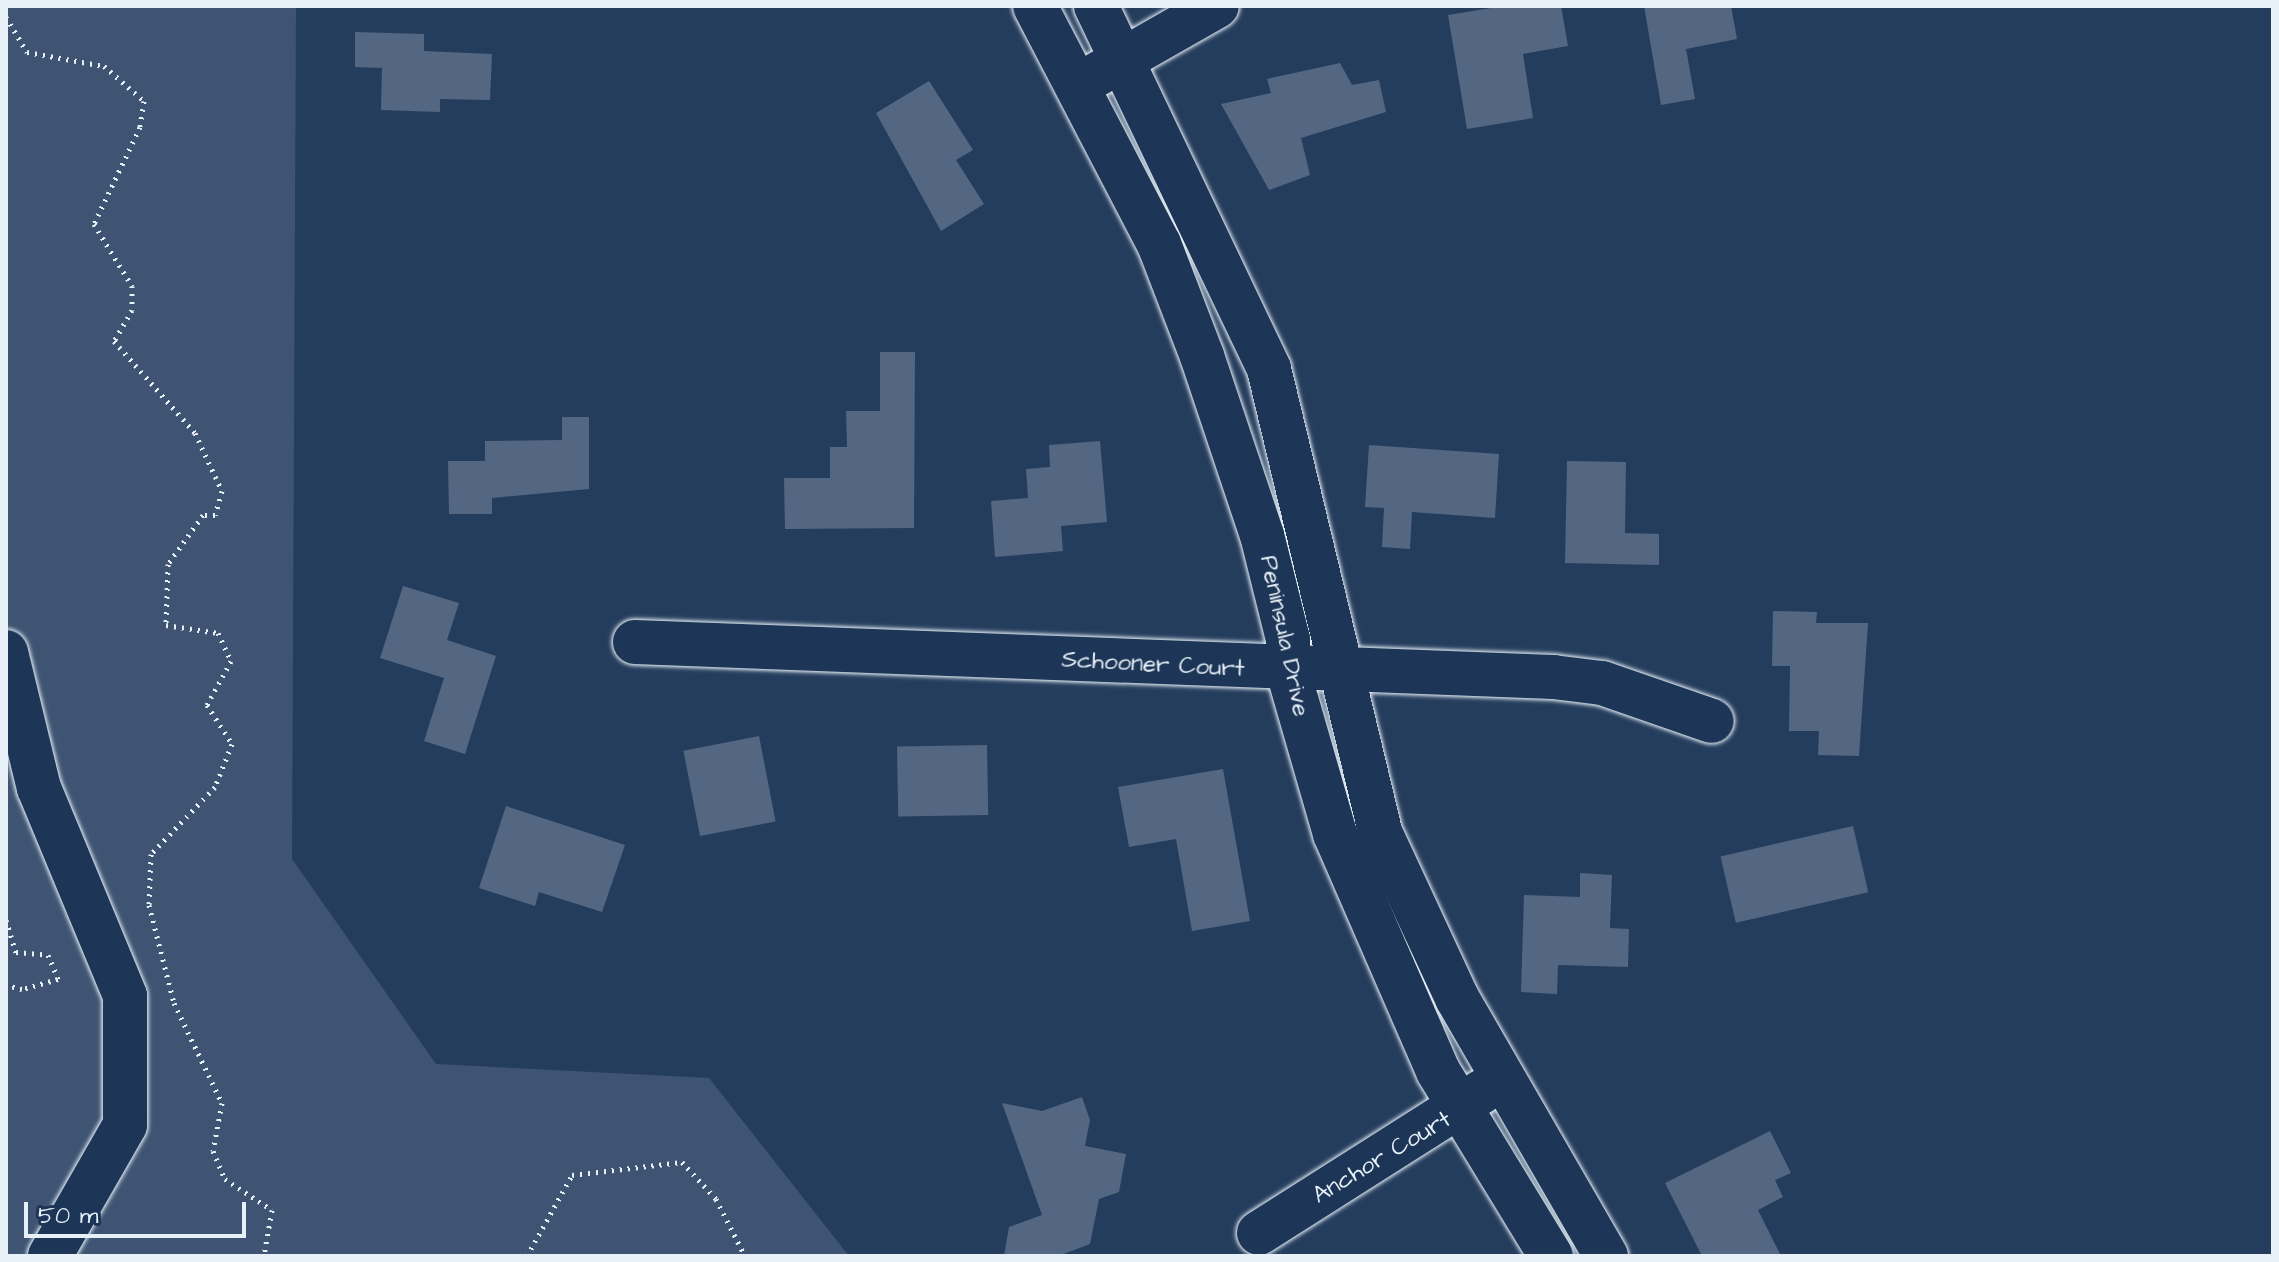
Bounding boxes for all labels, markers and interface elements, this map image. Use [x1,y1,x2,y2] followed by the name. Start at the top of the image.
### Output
[1253,553,1315,719] street label: Peninsula Drive
[1061,646,1245,684] street label: Schooner Court
[1308,1105,1456,1211] street label: Anchor Court
[28,1186,250,1236] scale bar
[38,1199,98,1233] text: 50 m

